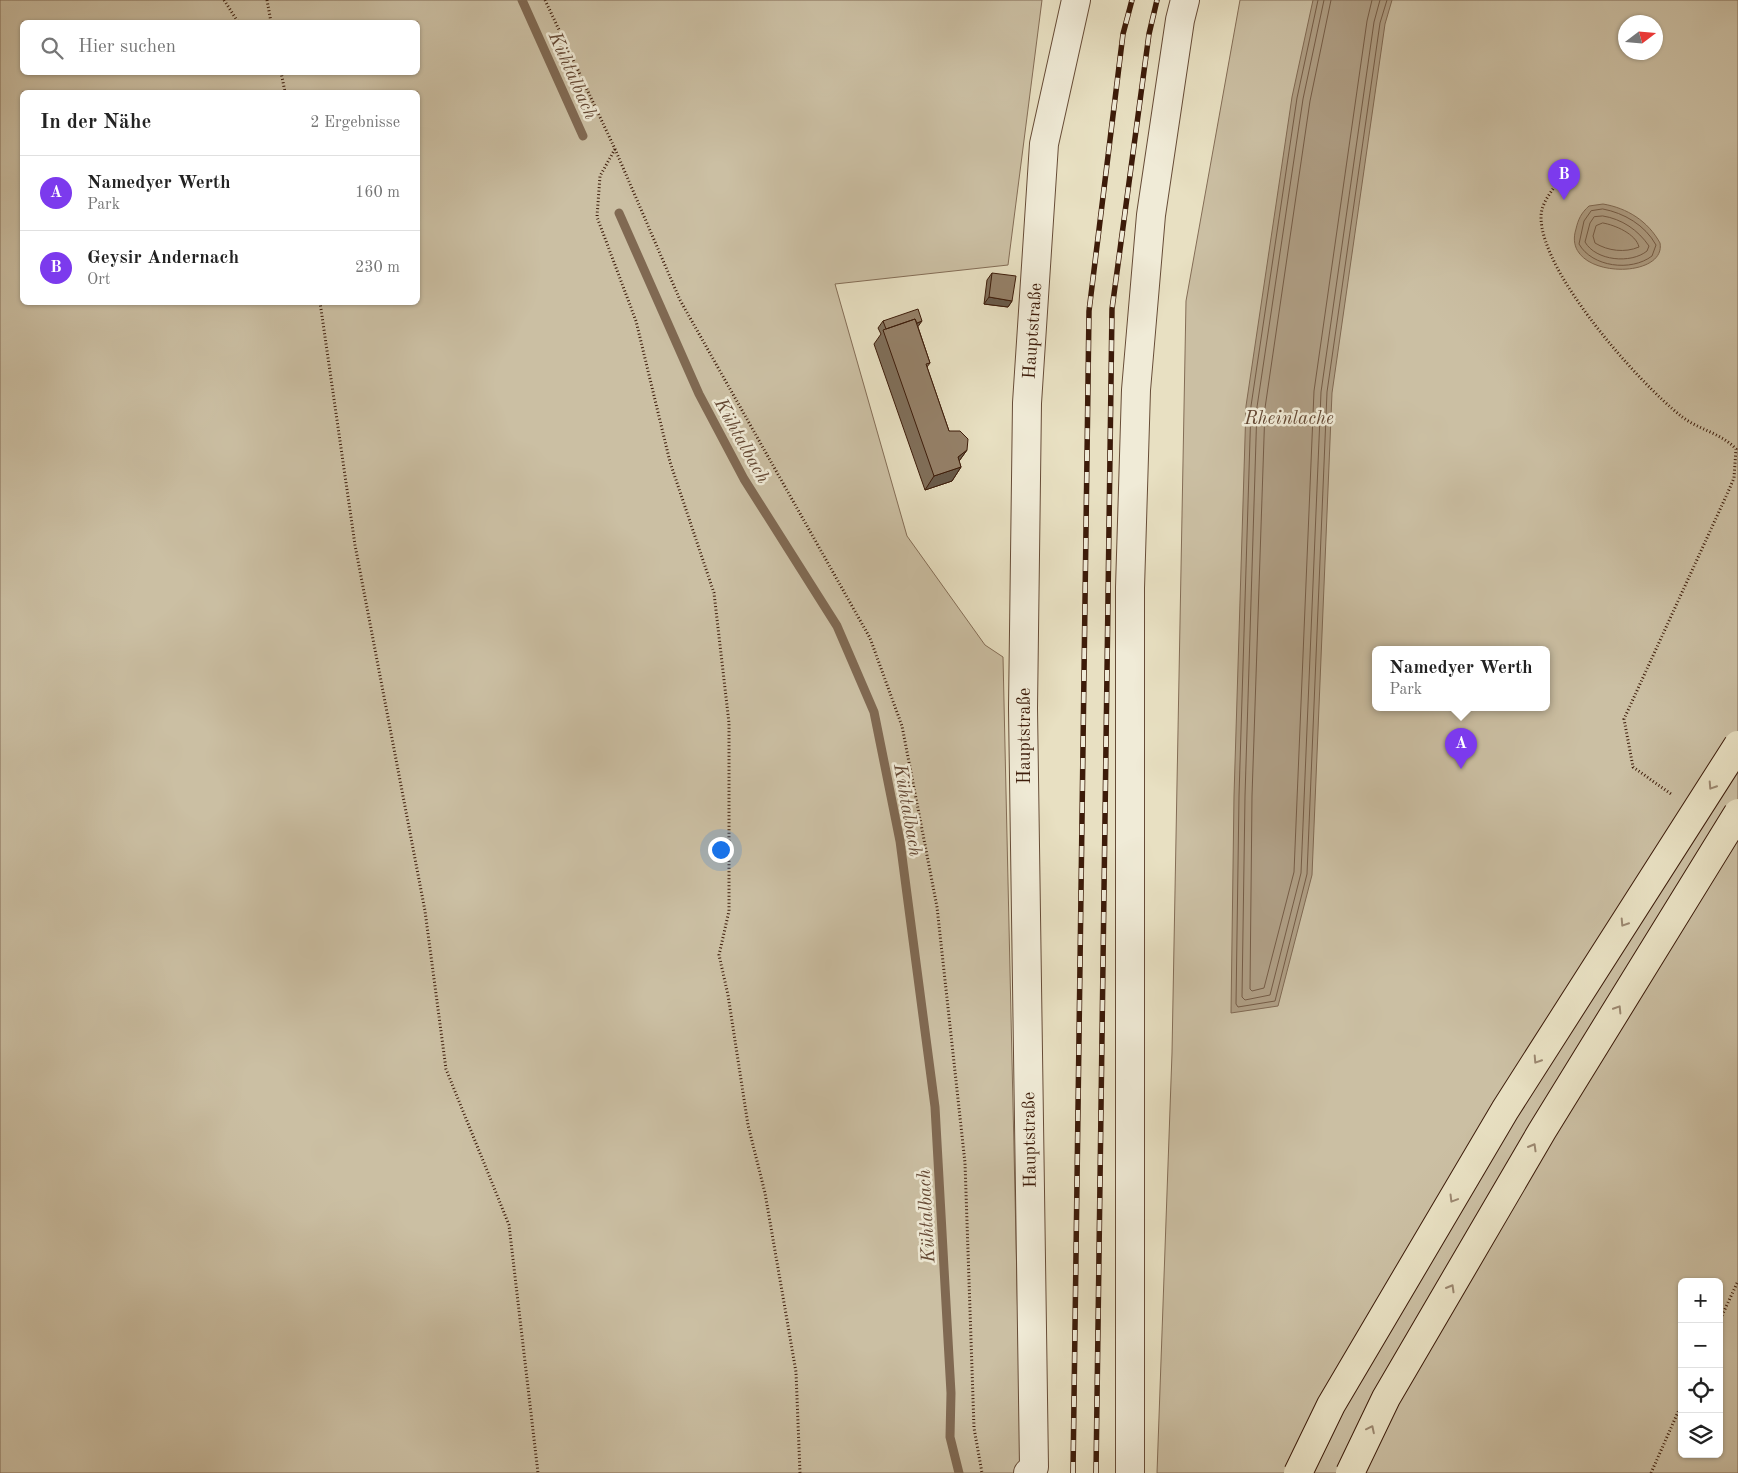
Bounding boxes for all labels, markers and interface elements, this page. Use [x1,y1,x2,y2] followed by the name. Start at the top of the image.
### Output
[1618,15,1663,60] north arrow
[20,20,420,75] search box
[544,28,600,123] water label: Kühtalbach
[38,34,66,62] icon: search
[78,38,176,57] text: Hier suchen
[40,112,151,133] text: In der Nähe
[310,115,400,131] text: 2 Ergebnisse
[1548,159,1580,200] pin: B
[87,174,231,193] text: Namedyer Werth
[50,185,62,201] text: A
[355,185,400,201] text: 160 m
[87,197,120,213] text: Park
[87,249,239,268] text: Geysir Andernach
[50,260,62,276] text: B
[355,260,400,276] text: 230 m
[87,272,110,288] text: Ort
[1021,282,1045,380] street label: Hauptstraße
[709,395,772,487] water label: Kühtalbach
[1243,410,1334,429] water label: Rheinlache
[1372,646,1550,711] popup
[1389,659,1533,678] text: Namedyer Werth
[1389,682,1422,698] text: Park
[1016,688,1034,784] street label: Hauptstraße
[1445,728,1477,769] pin: A
[889,762,924,859] water label: Kühtalbach
[1708,781,1718,790] one-way arrow
[708,837,734,863] your location
[1621,918,1631,927] one-way arrow
[1612,1005,1621,1014] one-way arrow
[1534,1054,1543,1064] one-way arrow
[1020,1092,1040,1188] street label: Hauptstraße
[1527,1144,1537,1153] one-way arrow
[916,1168,939,1264] water label: Kühtalbach
[1449,1193,1459,1202] one-way arrow
[1678,1278,1723,1458] map controls
[1678,1278,1723,1323] button: +
[1445,1284,1455,1293] one-way arrow
[1678,1323,1723,1368] button: −
[1678,1368,1723,1413] button: locate
[1678,1413,1723,1458] button: layers
[1365,1425,1375,1434] one-way arrow

